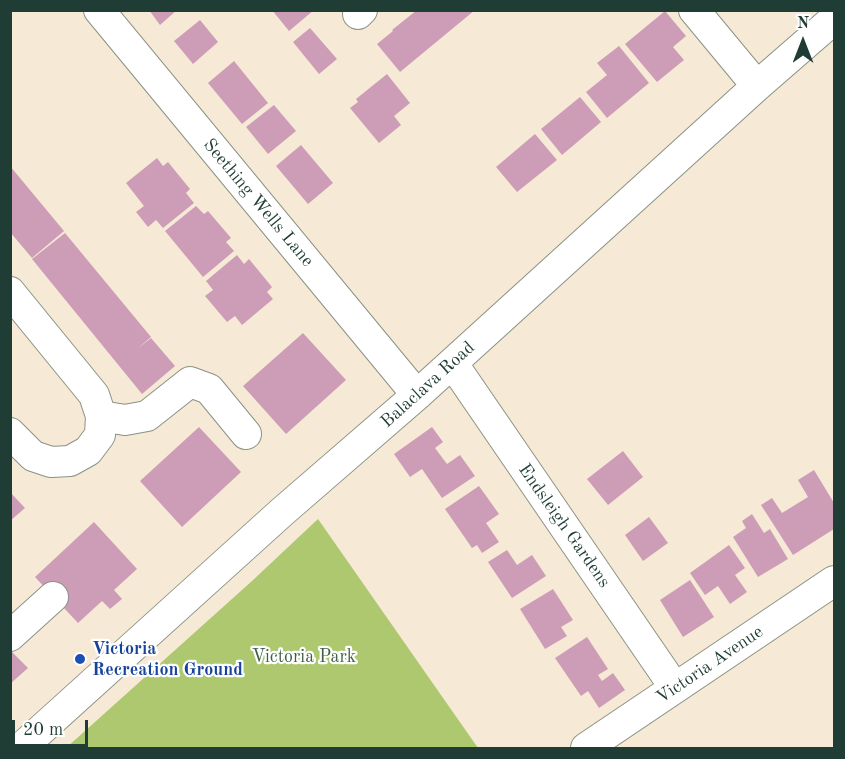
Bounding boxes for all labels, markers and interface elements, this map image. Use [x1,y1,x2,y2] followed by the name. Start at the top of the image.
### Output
[773,12,833,72] north arrow
[797,16,809,32] text: N
[198,135,318,271] street label: Seething Wells Lane
[377,337,479,433] street label: Balaclava Road
[513,460,615,592] street label: Endsleigh Gardens
[652,621,768,709] street label: Victoria Avenue
[92,638,243,680] place label: Victoria Recreation Ground
[252,646,356,668] park label: Victoria Park
[73,652,87,666] marker: Victoria Recreation Ground
[15,708,92,746] scale bar
[23,721,63,739] text: 20 m

